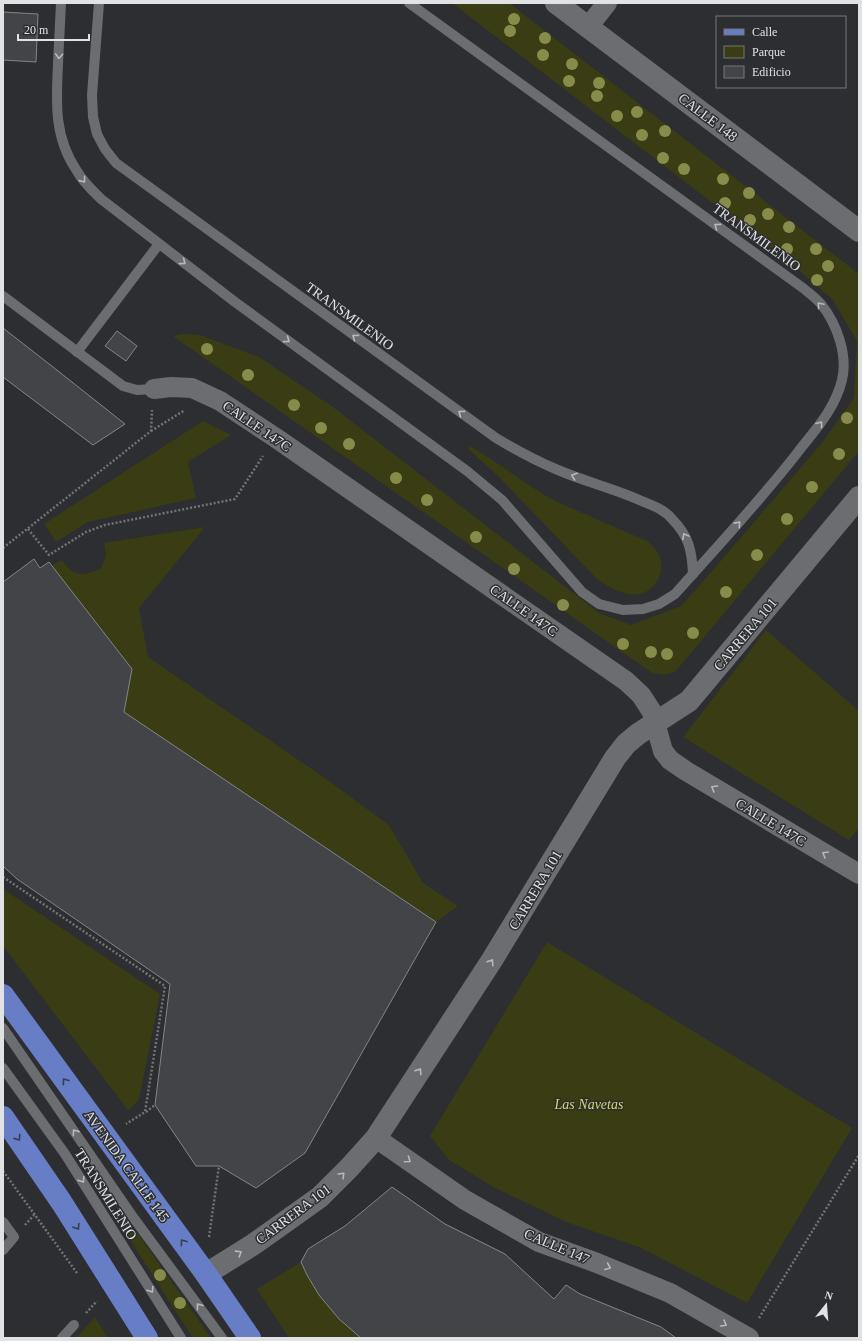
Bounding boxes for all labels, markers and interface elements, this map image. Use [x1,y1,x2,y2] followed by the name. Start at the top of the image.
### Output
[18,16,89,42] scale bar
[716,16,846,88] legend
[24,23,49,37] text: 20 m
[752,25,777,39] text: Calle
[752,45,785,59] text: Parque
[54,53,63,59] one-way arrow
[752,65,791,79] text: Edificio
[675,90,740,144] street label: CALLE 148
[78,175,85,182] one-way arrow
[710,200,804,274] street label: TRANSMILENIO
[715,224,722,231] one-way arrow
[179,258,186,265] one-way arrow
[303,279,397,353] street label: TRANSMILENIO
[818,302,825,309] one-way arrow
[283,335,290,343] one-way arrow
[353,335,360,342] one-way arrow
[220,398,294,455] street label: CALLE 147C
[458,411,465,418] one-way arrow
[815,421,822,428] one-way arrow
[570,472,577,481] one-way arrow
[733,521,740,529] one-way arrow
[682,533,690,540] one-way arrow
[487,582,560,639] street label: CALLE 147C
[711,595,780,674] street label: CARRERA 101
[711,785,718,792] one-way arrow
[733,796,808,849] street label: CALLE 147C
[506,848,565,933] street label: CARRERA 101
[822,851,829,858] one-way arrow
[486,959,493,966] one-way arrow
[415,1068,422,1075] one-way arrow
[63,1078,70,1085] one-way arrow
[554,1097,624,1112] park label: Las Navetas
[81,1108,172,1225] street label: AVENIDA CALLE 145
[73,1130,80,1137] one-way arrow
[13,1134,21,1141] one-way arrow
[71,1146,140,1243] street label: TRANSMILENIO
[403,1155,410,1162] one-way arrow
[337,1172,345,1180] one-way arrow
[77,1176,84,1183] one-way arrow
[253,1181,334,1247] street label: CARRERA 101
[72,1223,80,1230] one-way arrow
[522,1226,592,1267] street label: CALLE 147
[180,1240,187,1247] one-way arrow
[235,1251,242,1258] one-way arrow
[604,1263,611,1271] one-way arrow
[806,1285,846,1325] north arrow
[146,1286,153,1293] one-way arrow
[823,1289,835,1302] text: N
[197,1304,204,1311] one-way arrow
[720,1319,727,1327] one-way arrow

